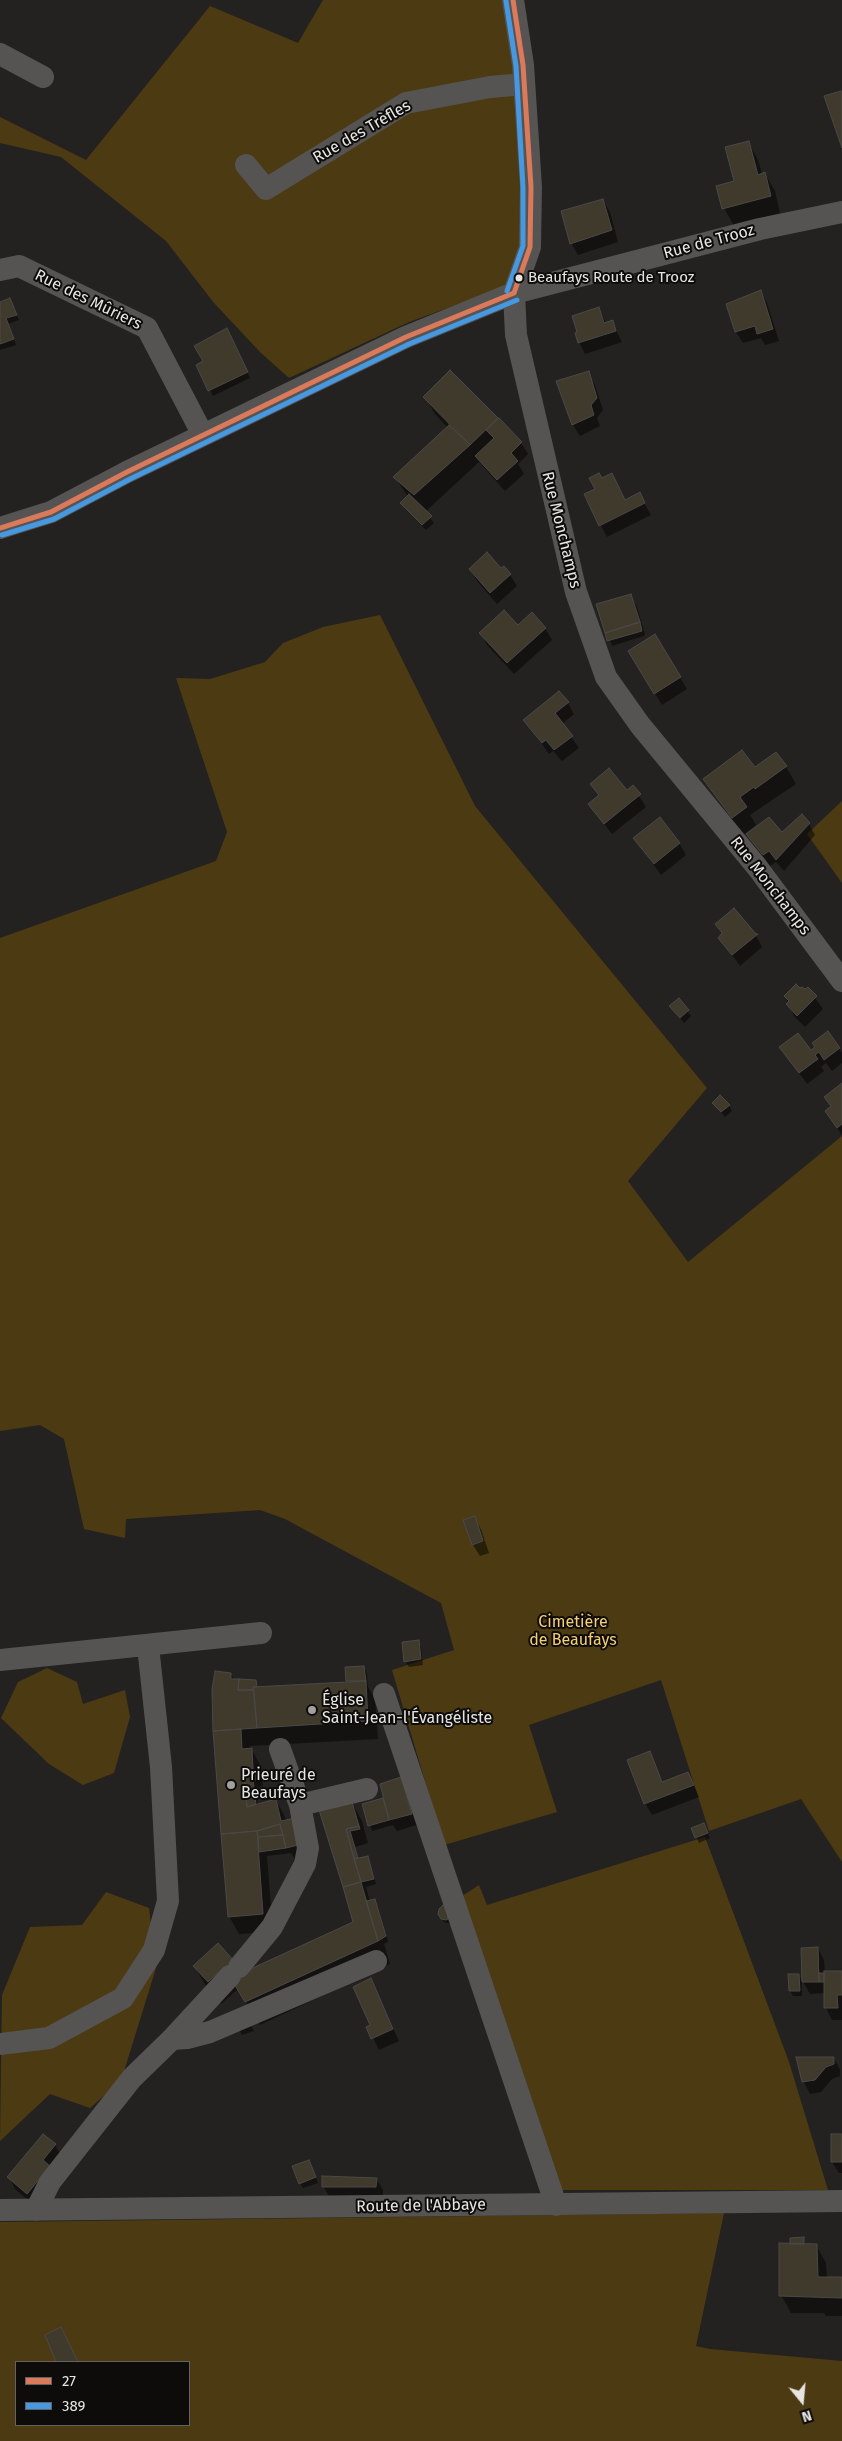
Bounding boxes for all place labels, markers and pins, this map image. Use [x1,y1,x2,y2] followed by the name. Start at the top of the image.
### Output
[528,269,694,287] place label: Beaufays Route de Trooz
[514,273,524,283] marker: Beaufays Route de Trooz
[322,1691,492,1729] place label: Église Saint-Jean-l'Évangéliste
[306,1704,318,1716] marker: Église Saint-Jean-l'Évangéliste
[241,1766,316,1804] place label: Prieuré de Beaufays
[225,1779,237,1791] marker: Prieuré de Beaufays

